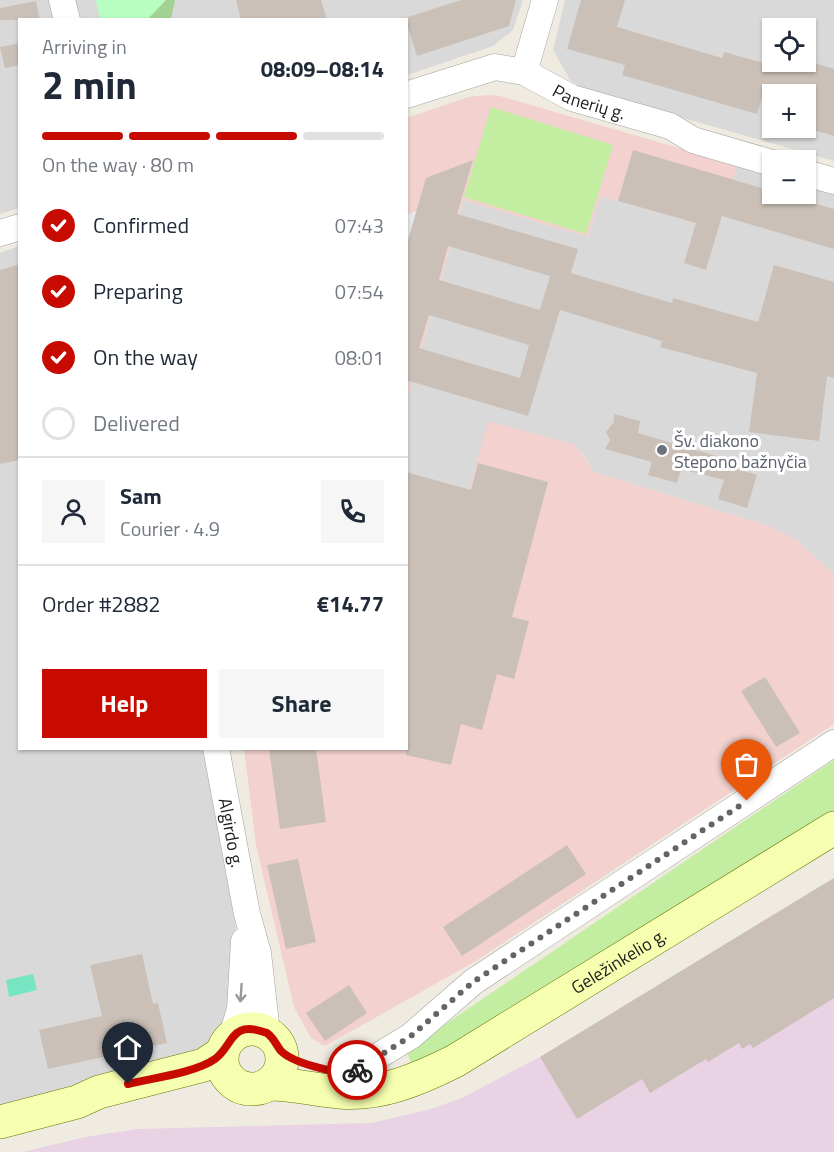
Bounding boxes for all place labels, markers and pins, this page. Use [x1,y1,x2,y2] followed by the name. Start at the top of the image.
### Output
[674,427,807,475] place label: Šv. diakono Stepono bažnyčia
[655,443,669,457] marker: Šv. diakono Stepono bažnyčia
[721,739,772,801] pin
[102,1022,153,1084] pin

